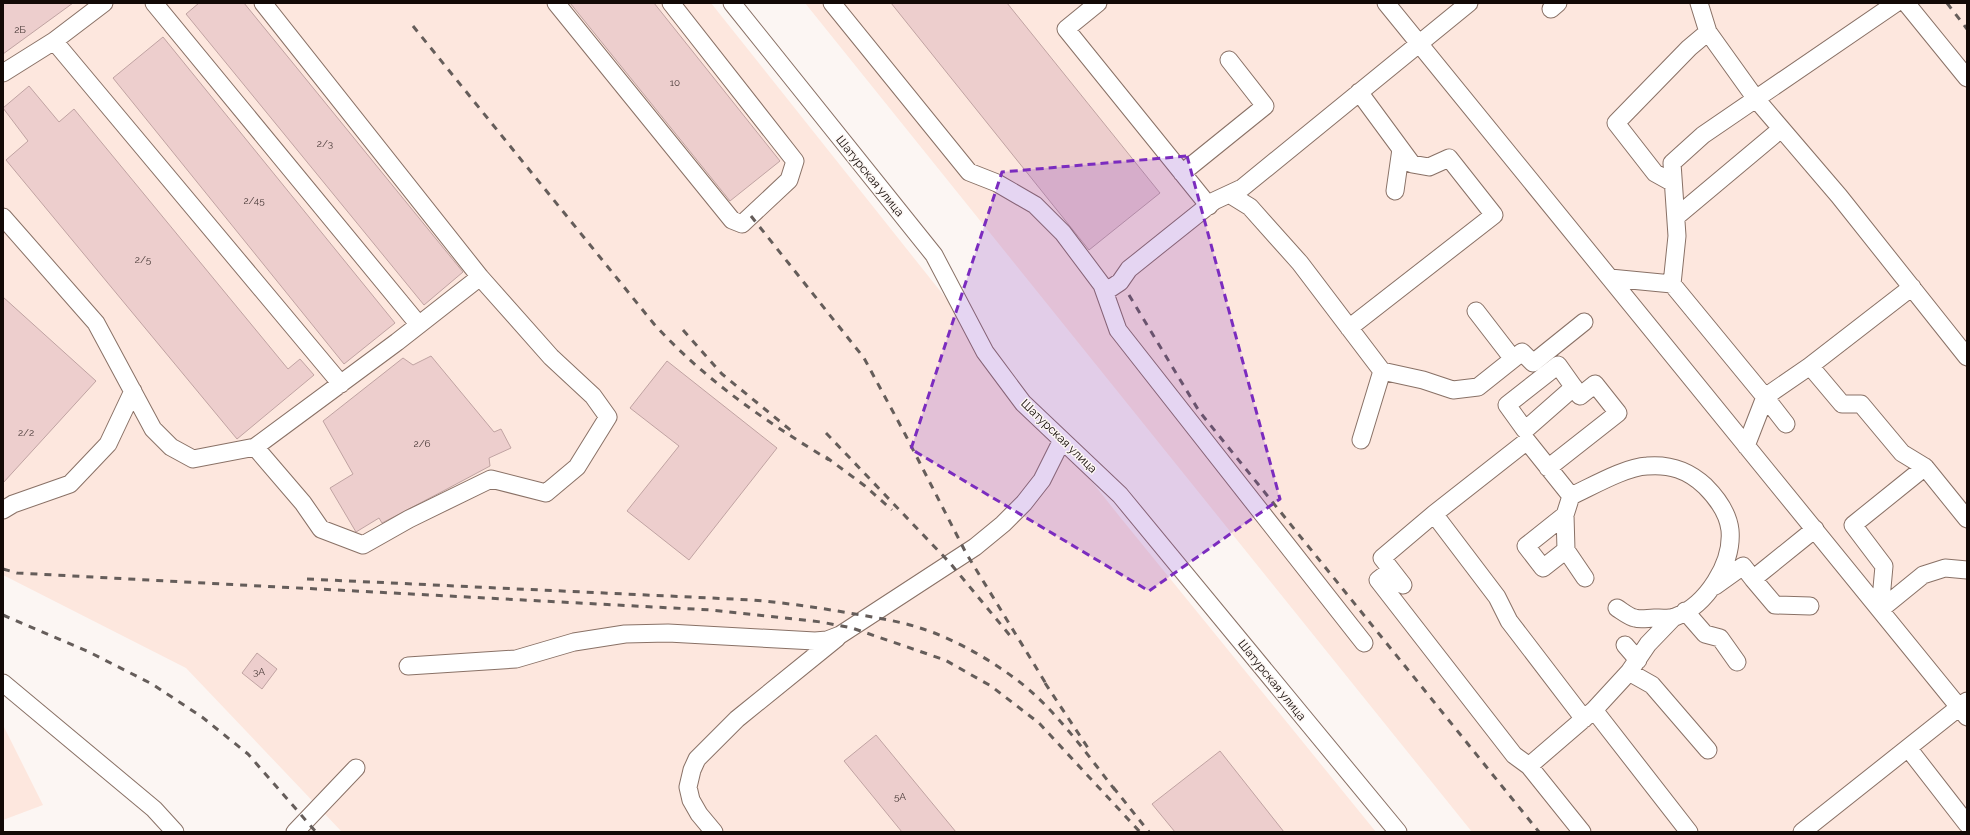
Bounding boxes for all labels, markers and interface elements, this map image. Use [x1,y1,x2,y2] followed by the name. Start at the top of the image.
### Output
[14,24,26,35] house number: 2Б
[670,77,680,88] house number: 10
[833,133,907,219] street label: Шатурская улица
[317,138,333,149] house number: 2/3
[243,195,265,206] house number: 2/45
[135,254,152,265] house number: 2/5
[1018,396,1100,476] street label: Шатурская улица
[18,427,34,438] house number: 2/2
[413,438,431,449] house number: 2/6
[1235,637,1309,723] street label: Шатурская улица
[253,666,265,677] house number: 3А
[894,791,906,802] house number: 5А

